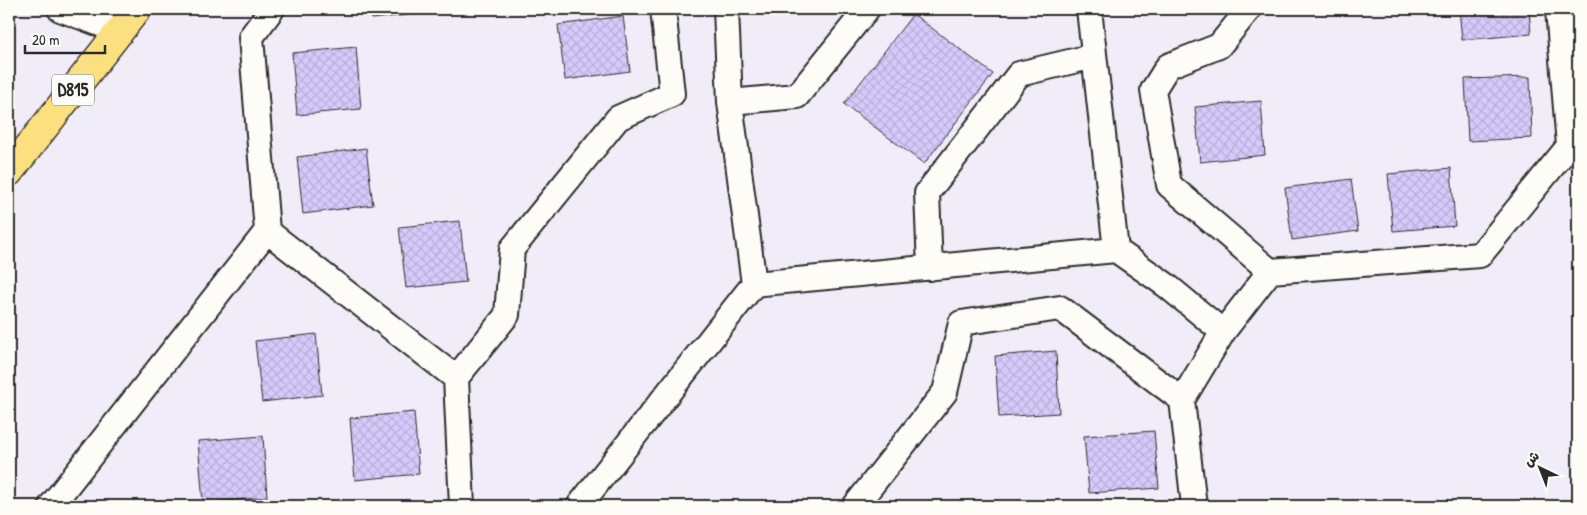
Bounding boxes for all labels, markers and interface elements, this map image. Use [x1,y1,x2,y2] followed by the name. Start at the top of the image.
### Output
[25,22,105,54] scale bar
[32,29,59,50] text: 20 m
[52,74,94,106] road number: D815
[1514,442,1564,492] north arrow
[1519,446,1543,470] text: ش

